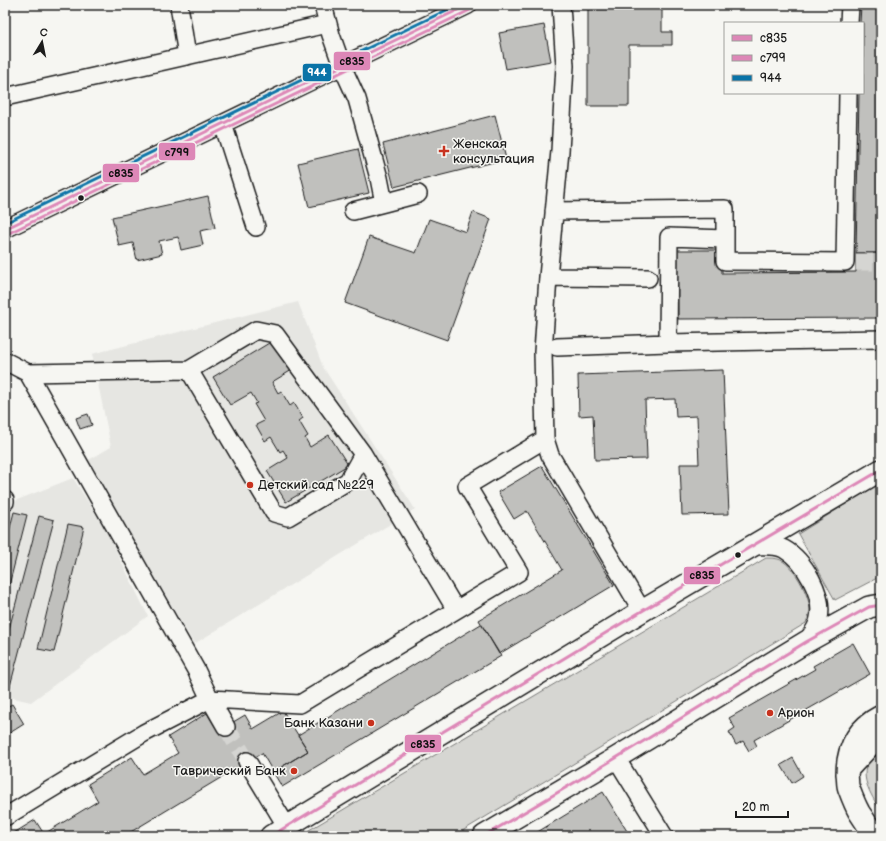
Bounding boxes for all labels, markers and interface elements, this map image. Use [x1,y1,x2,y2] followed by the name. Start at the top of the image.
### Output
[22,22,62,62] north arrow
[724,22,864,94] legend
[39,26,49,40] text: С
[760,31,787,46] text: с835
[333,51,371,71] line badge: с835
[760,51,786,66] text: с799
[340,55,365,68] text: с835
[302,63,332,82] line badge: 944
[307,66,327,79] text: 944
[760,71,782,86] text: 944
[453,136,534,167] place label: Женская консультация
[158,142,196,161] line badge: с799
[438,145,450,157] marker: Женская консультация
[165,146,189,159] text: с799
[102,163,140,183] line badge: с835
[109,167,134,180] text: с835
[76,193,86,203] unlabelled marker
[258,477,374,493] place label: Детский сад №229
[245,480,255,490] marker: Детский сад №229
[733,550,743,560] unlabelled marker
[683,566,721,585] line badge: с835
[690,569,715,582] text: с835
[777,705,815,721] place label: Арион
[765,708,775,718] marker: Арион
[284,715,363,731] place label: Банк Казани
[366,718,376,728] marker: Банк Казани
[404,734,442,753] line badge: с835
[411,738,436,751] text: с835
[173,763,286,779] place label: Таврический Банк
[289,766,299,776] marker: Таврический Банк
[736,793,788,819] scale bar
[742,800,769,815] text: 20 m

